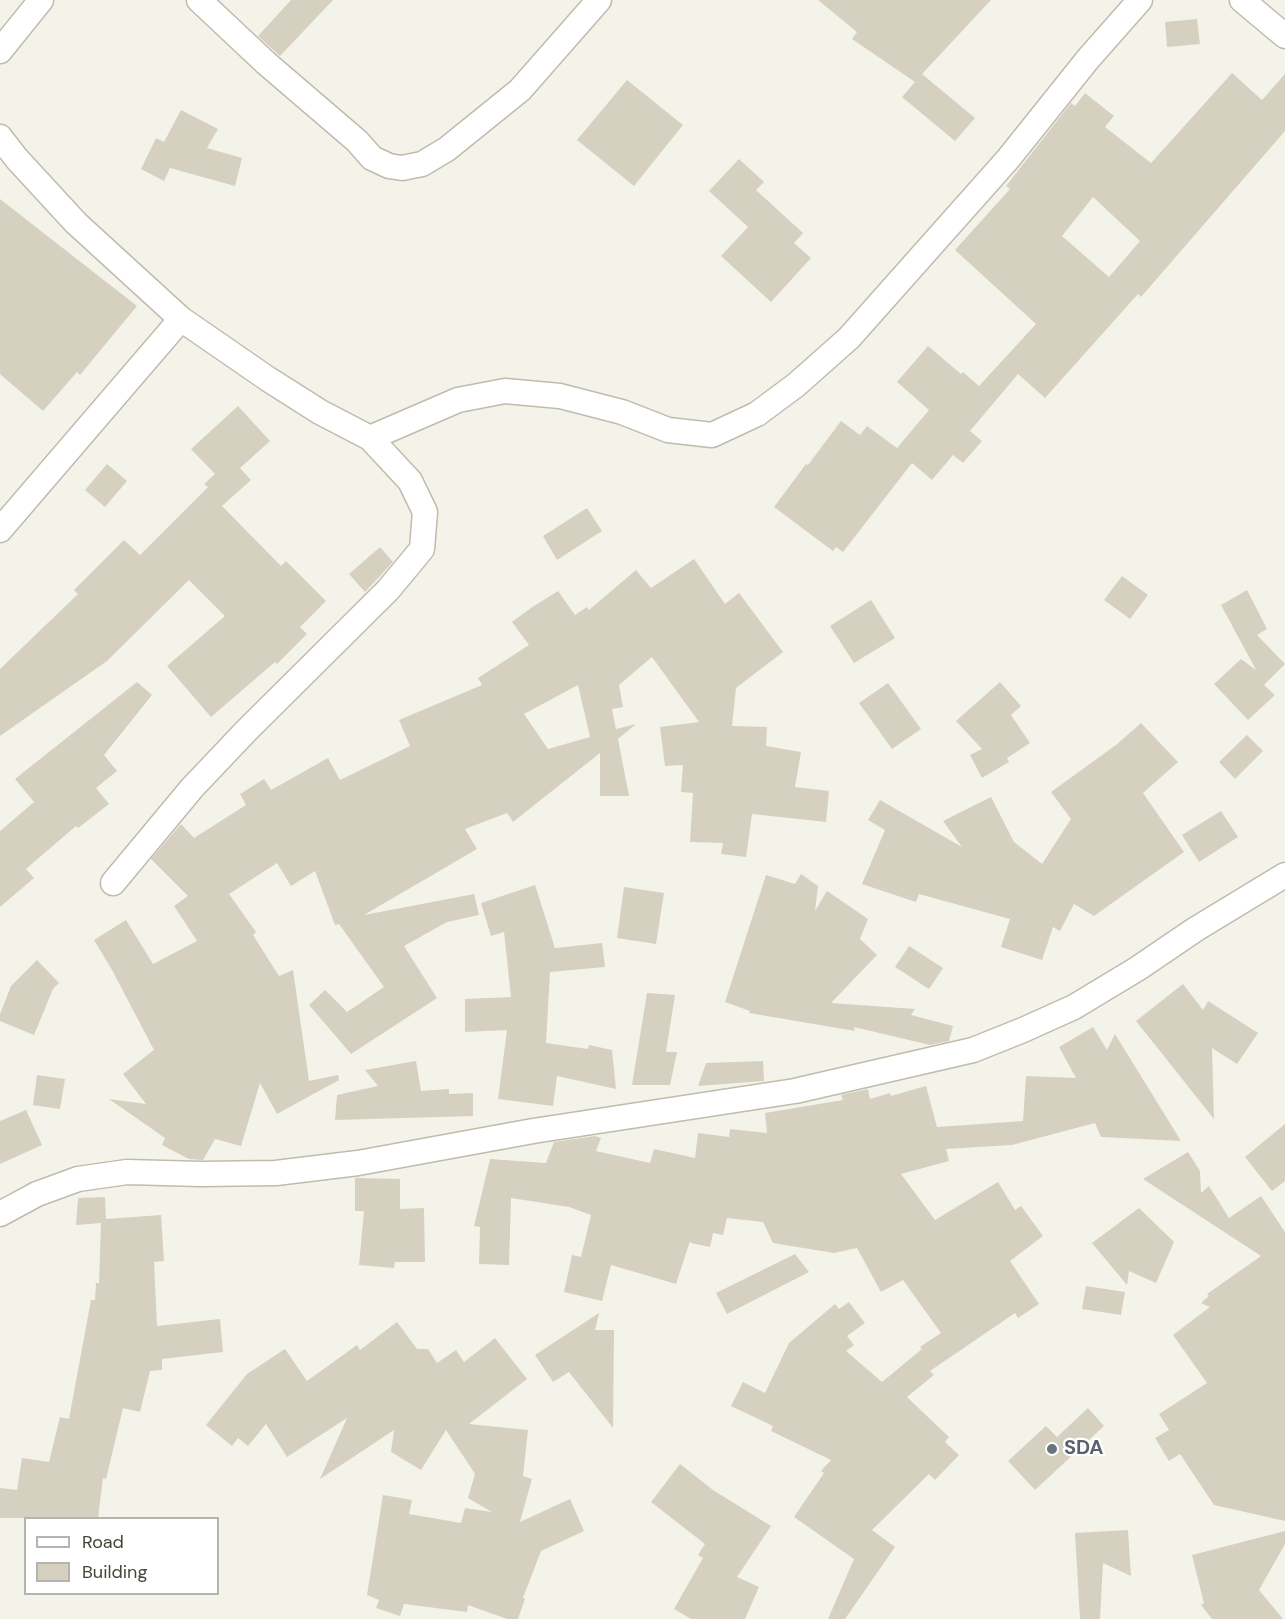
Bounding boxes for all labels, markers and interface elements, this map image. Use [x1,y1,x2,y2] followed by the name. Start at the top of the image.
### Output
[1064,1437,1104,1461] place label: SDA
[1045,1442,1059,1456] marker: SDA
[24,1517,219,1595] legend
[82,1530,124,1554] text: Road
[82,1560,147,1584] text: Building

